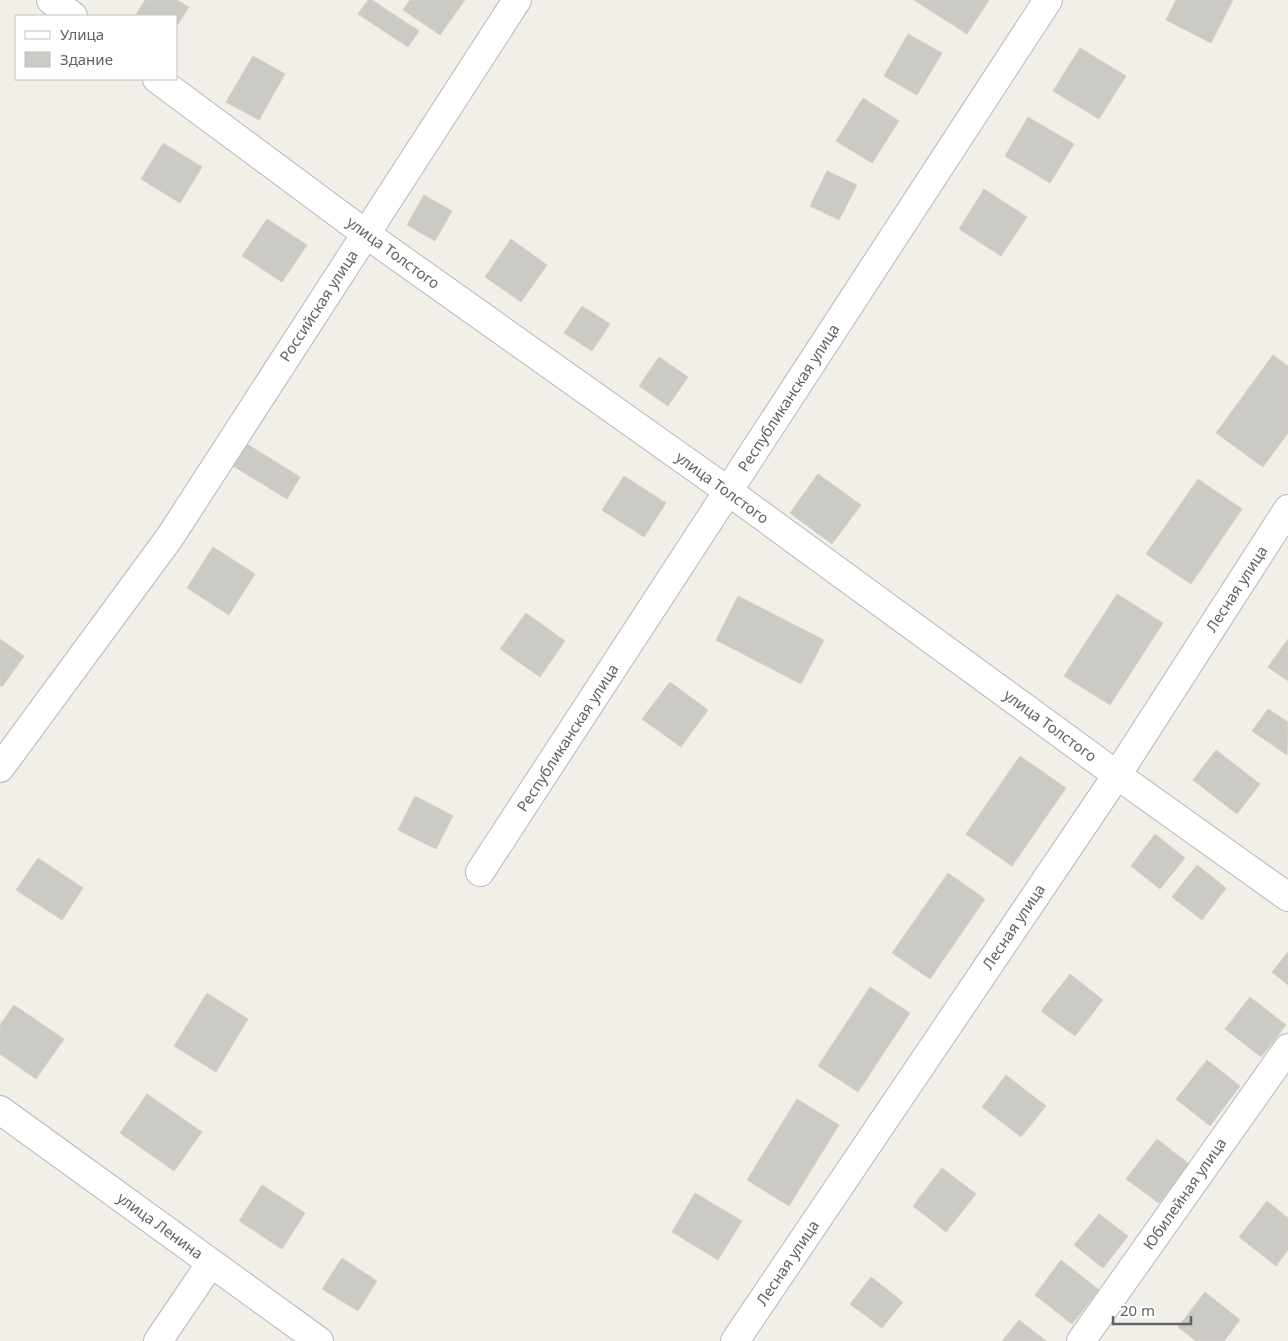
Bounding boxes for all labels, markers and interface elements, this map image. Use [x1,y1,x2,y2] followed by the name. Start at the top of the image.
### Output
[15,15,178,80] legend
[60,24,104,44] text: Улица
[60,49,113,69] text: Здание
[343,212,444,293] street label: улица Толстого
[274,246,362,365] street label: Российская улица
[733,320,843,475] street label: Республиканская улица
[672,447,773,528] street label: улица Толстого
[1201,542,1271,635] street label: Лесная улица
[512,660,622,815] street label: Республиканская улица
[1000,685,1101,766] street label: улица Толстого
[977,880,1049,973] street label: Лесная улица
[1138,1134,1230,1253] street label: Юбилейная улица
[114,1187,207,1263] street label: улица Ленина
[751,1216,823,1309] street label: Лесная улица
[1113,1294,1190,1326] scale bar
[1120,1300,1155,1320] text: 20 m

